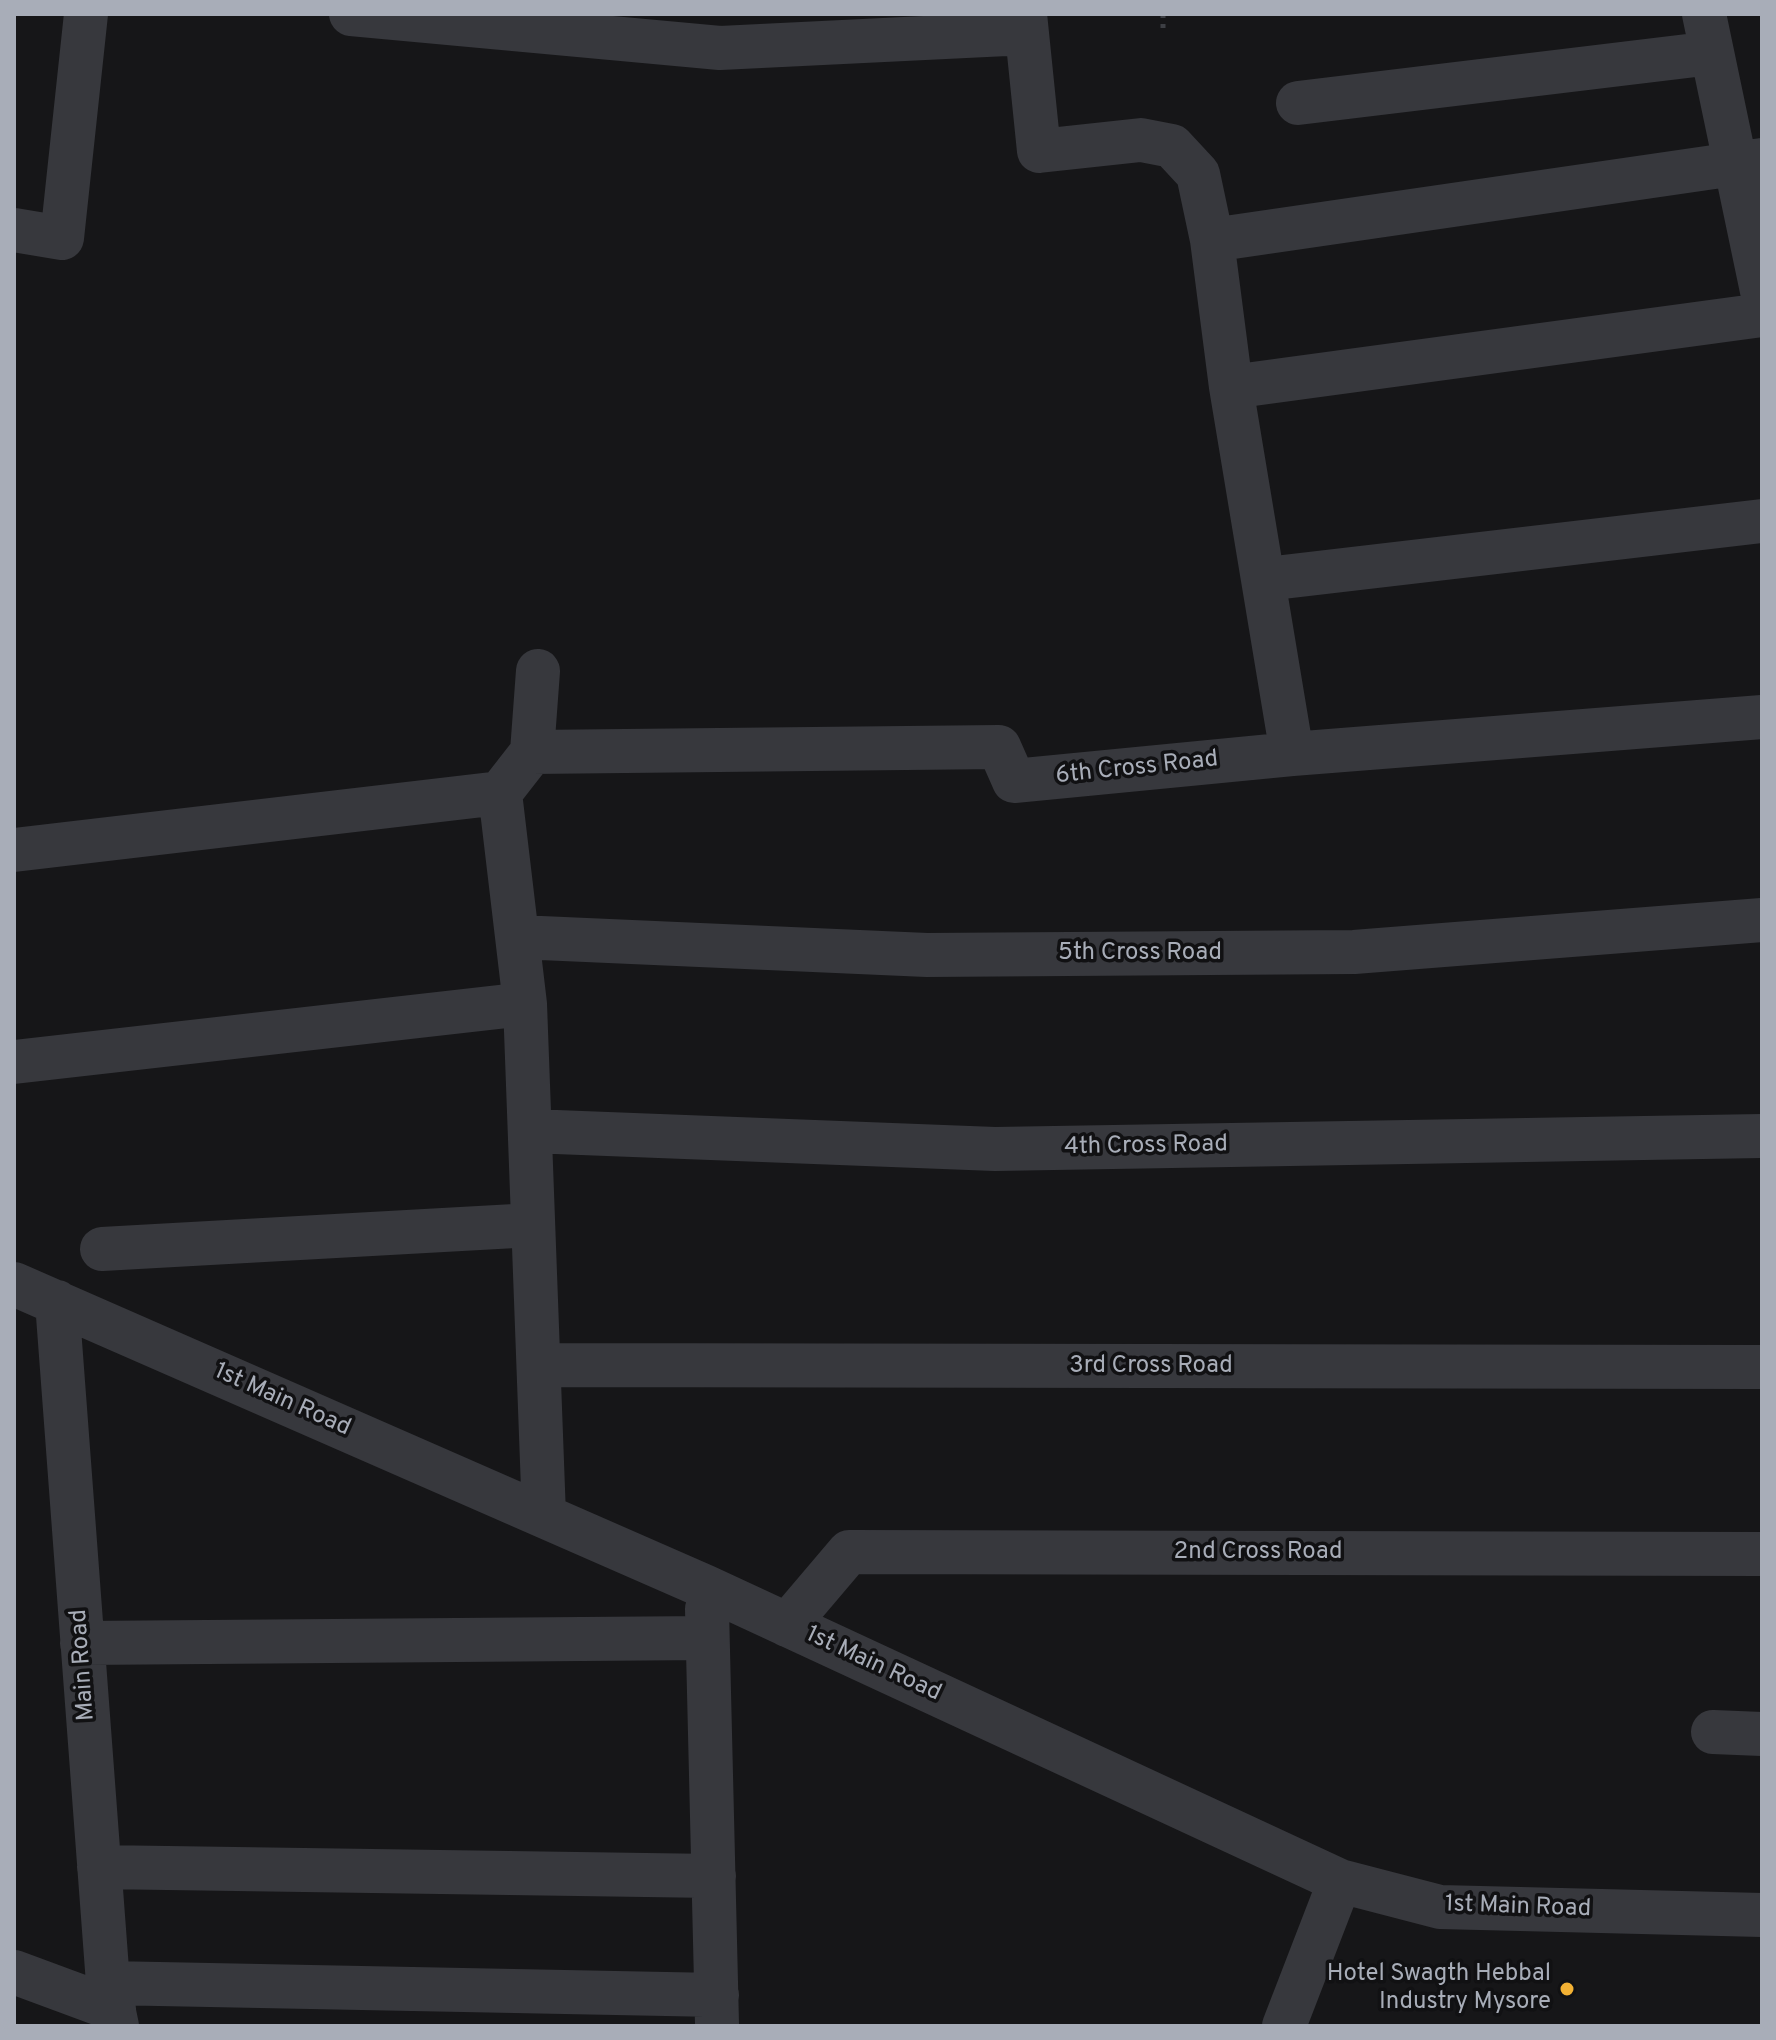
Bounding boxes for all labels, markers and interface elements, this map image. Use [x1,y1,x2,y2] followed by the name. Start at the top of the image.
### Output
[1054,746,1220,792] street label: 6th Cross Road
[1058,940,1222,968] street label: 5th Cross Road
[1064,1131,1228,1163] street label: 4th Cross Road
[1069,1353,1233,1381] street label: 3rd Cross Road
[209,1358,355,1444] street label: 1st Main Road
[1174,1539,1342,1567] street label: 2nd Cross Road
[66,1608,102,1722] street label: Main Road
[801,1621,945,1709] street label: 1st Main Road
[1444,1891,1592,1925] street label: 1st Main Road
[1327,1961,1551,2017] place label: Hotel Swagth Hebbal Industry Mysore
[1558,1980,1576,1998] marker: Hotel Swagth Hebbal Industry Mysore

